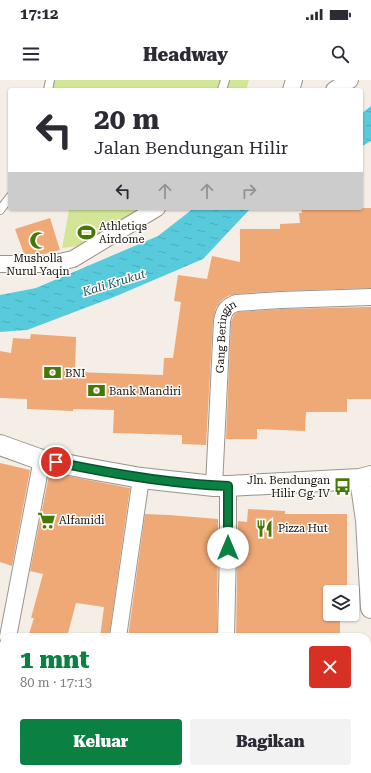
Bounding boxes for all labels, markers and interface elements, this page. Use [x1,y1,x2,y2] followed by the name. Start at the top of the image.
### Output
[20,5,58,23] text: 17:12
[20,43,42,65] icon: menu
[329,43,351,65] icon: search
[143,44,228,65] text: Headway
[94,103,159,136] text: 20 m
[28,104,80,156] icon: left
[94,137,288,158] text: Jalan Bendungan Hilir
[112,180,134,202] icon: left
[154,180,176,202] icon: ahead
[196,180,218,202] icon: ahead
[238,180,260,202] icon: right
[99,220,147,246] place label: Athletiqs Airdome
[76,222,96,242] sports icon: Athletiqs Airdome
[28,230,48,250] mosque icon: Musholla Nurul Yaqin
[6,252,70,278] place label: Musholla Nurul Yaqin
[80,267,148,300] water label: Kali Krukut
[213,297,238,374] street label: Gang Beringin
[42,363,62,383] bank icon: BNI
[65,367,85,380] place label: BNI
[86,381,106,401] bank icon: Bank Mandiri
[109,385,181,398] place label: Bank Mandiri
[39,445,73,479] pin
[45,451,67,473] icon: arrive
[247,474,330,500] place label: Jln. Bendungan Hilir Gg. IV
[333,476,353,496] bus stop icon: Jln. Bendungan Hilir Gg. IV
[36,510,56,530] supermarket icon: Alfamidi
[59,514,105,527] place label: Alfamidi
[255,518,275,538] restaurant icon: Pizza Hut
[278,522,328,535] place label: Pizza Hut
[207,527,249,569] position arrow
[323,585,359,621] map controls
[323,585,359,621] button: layers
[20,646,89,674] text: 1 mnt
[309,646,351,688] button: close
[20,675,92,690] text: 80 m · 17:13
[20,719,182,765] button: Keluar
[190,719,351,765] button: Bagikan

